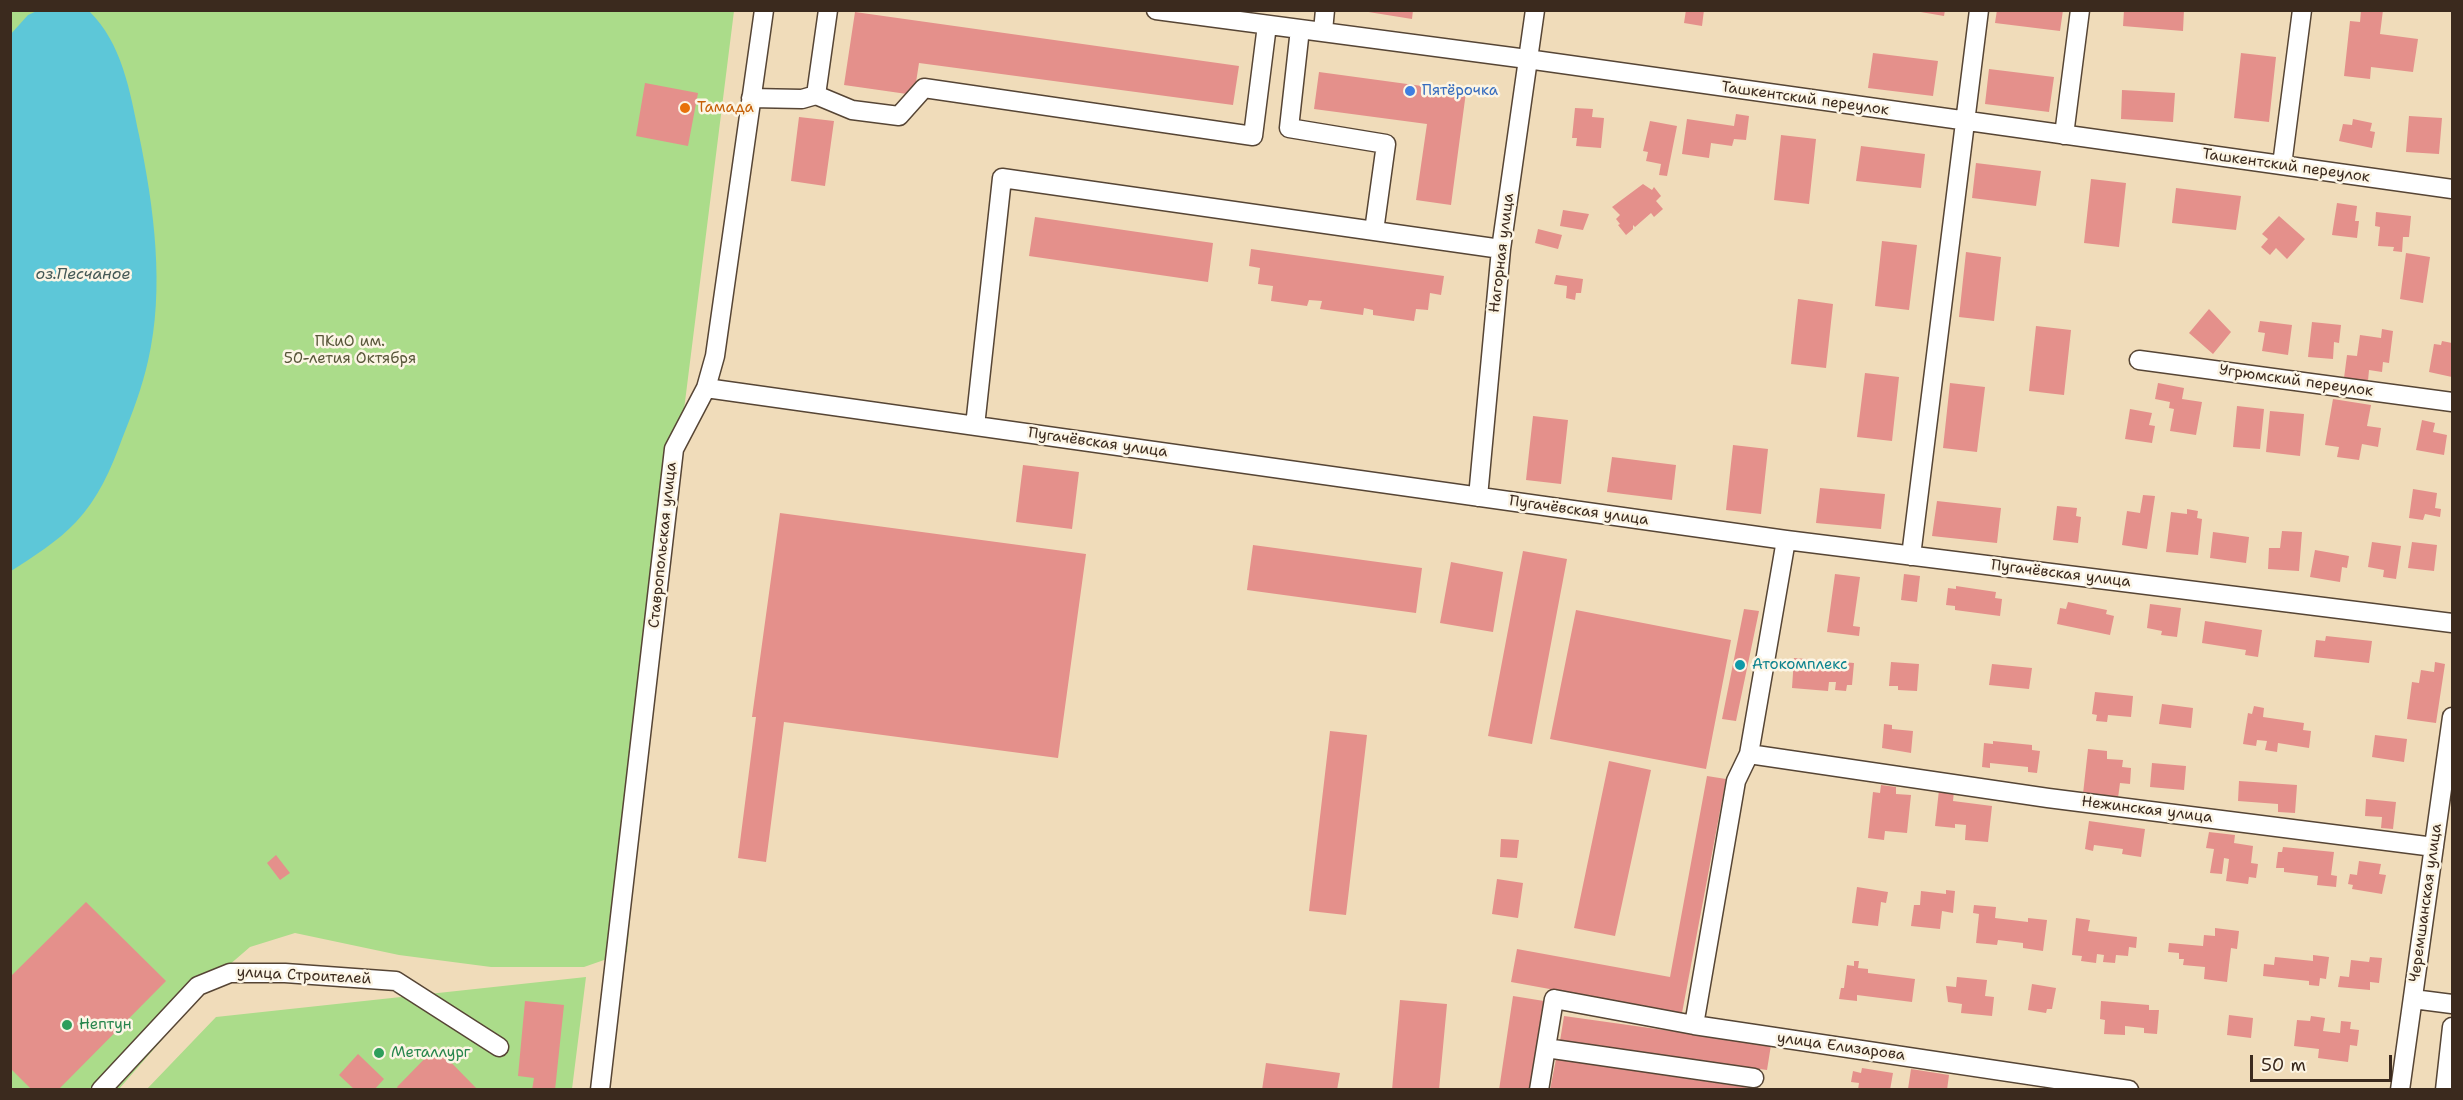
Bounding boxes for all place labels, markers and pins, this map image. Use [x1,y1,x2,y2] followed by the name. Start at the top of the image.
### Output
[1422,82,1498,100] place label: Пятёрочка
[1403,84,1417,98] marker: Пятёрочка
[697,99,754,117] place label: Тамада
[678,101,692,115] marker: Тамада
[1752,656,1848,674] place label: Атокомплекс
[1733,658,1747,672] marker: Атокомплекс
[79,1016,132,1034] place label: Нептун
[60,1018,74,1032] marker: Нептун
[391,1044,471,1062] place label: Металлург
[372,1046,386,1060] marker: Металлург

